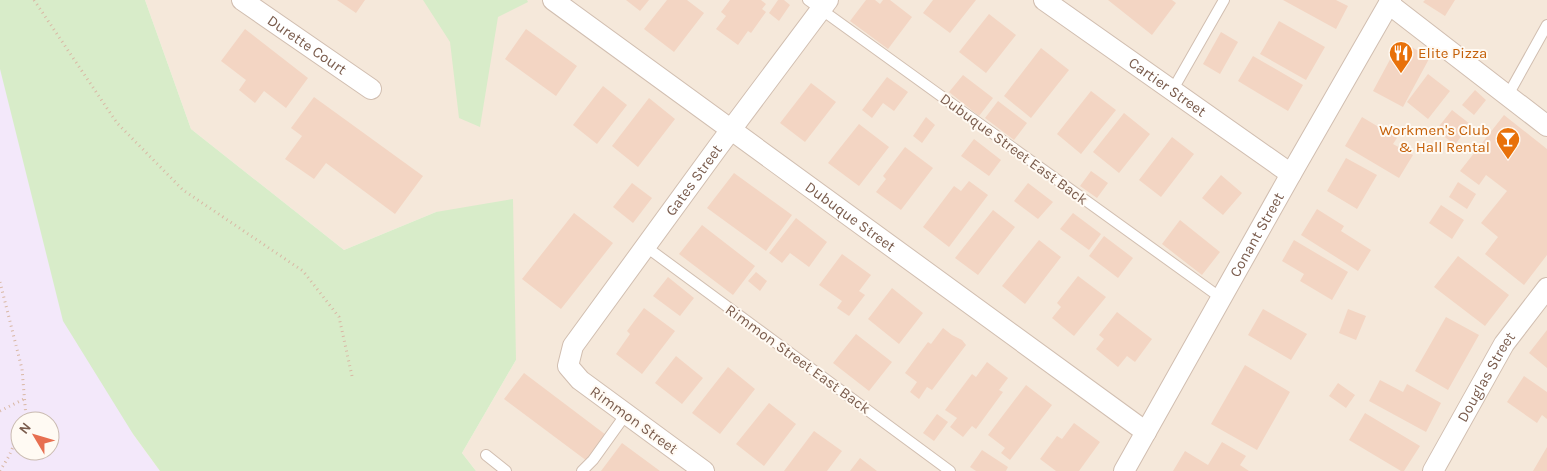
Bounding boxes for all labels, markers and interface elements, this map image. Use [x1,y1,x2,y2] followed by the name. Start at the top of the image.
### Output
[264,11,350,79] street label: Durette Court
[1388,40,1414,74] restaurant icon: Elite Pizza
[1418,44,1487,62] place label: Elite Pizza
[1125,53,1210,121] street label: Cartier Street
[937,89,1091,209] street label: Dubuque Street East Back
[1379,121,1490,156] place label: Workmen's Club & Hall Rental
[1495,126,1521,160] bar icon: Workmen's Club & Hall Rental
[662,141,726,219] street label: Gates Street
[802,178,899,256] street label: Dubuque Street
[1226,189,1288,280] street label: Conant Street
[722,300,874,418] street label: Rimmon Street East Back
[1453,328,1519,425] street label: Douglas Street
[587,382,682,458] street label: Rimmon Street
[10,411,60,461] north arrow
[15,419,35,437] text: N

